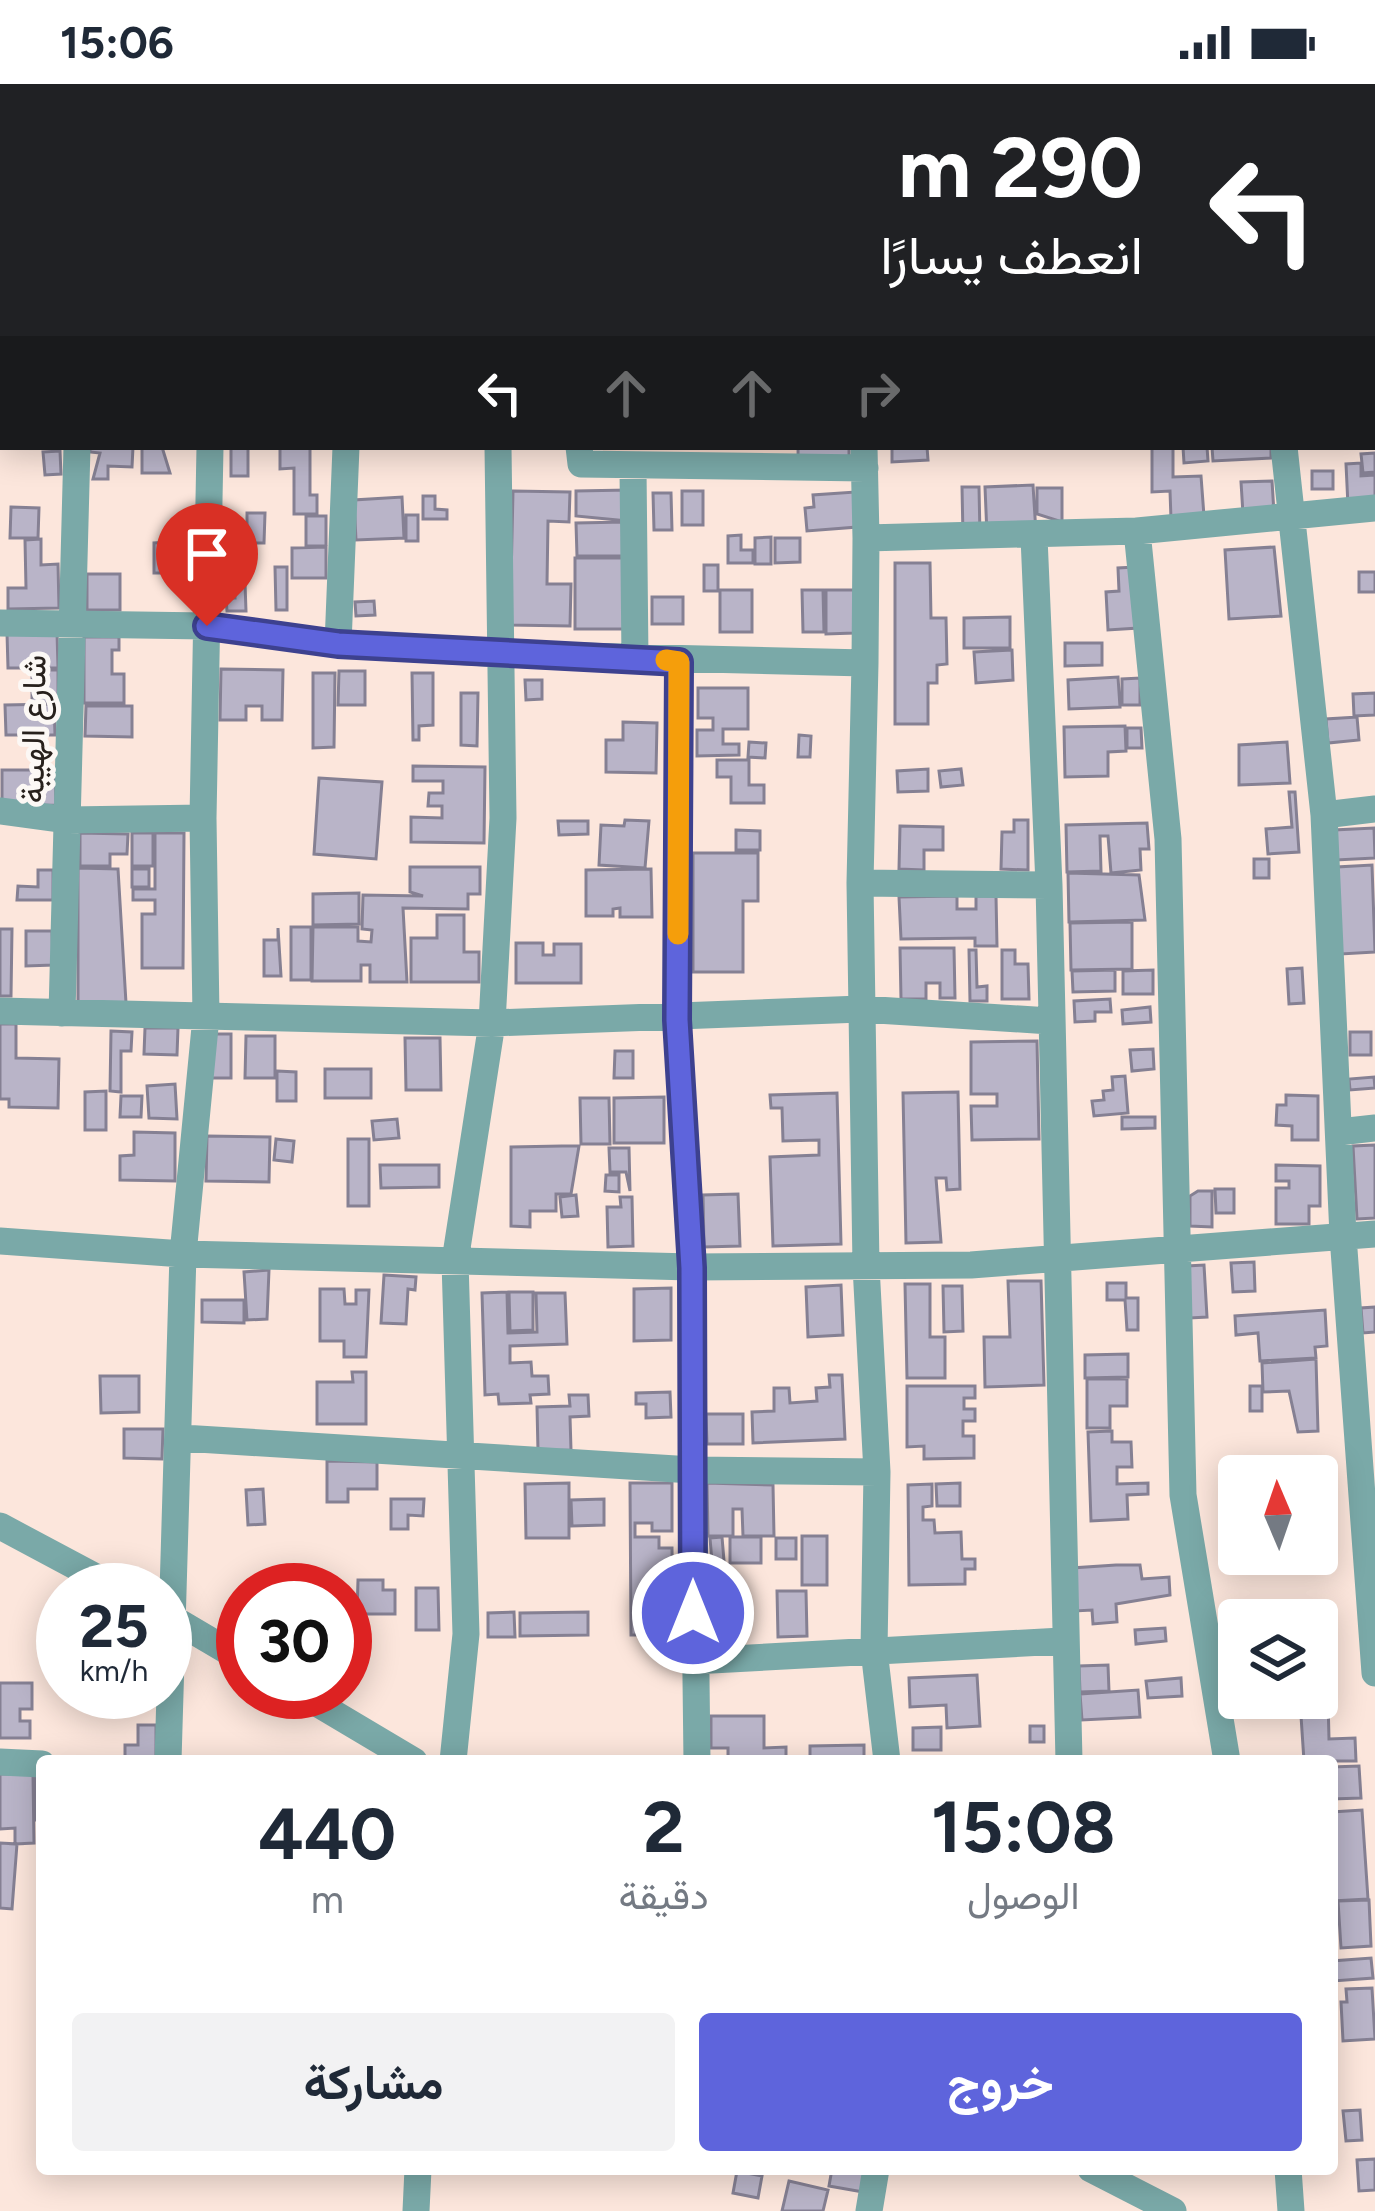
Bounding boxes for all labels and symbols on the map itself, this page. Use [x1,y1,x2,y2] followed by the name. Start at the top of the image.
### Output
[156,503,258,626] pin
[12,654,57,804] street label: شارع الهيبة
[1218,1455,1338,1575] north arrow
[630,1550,756,1676] position arrow
[216,1563,372,1719] speed limit sign: 30

